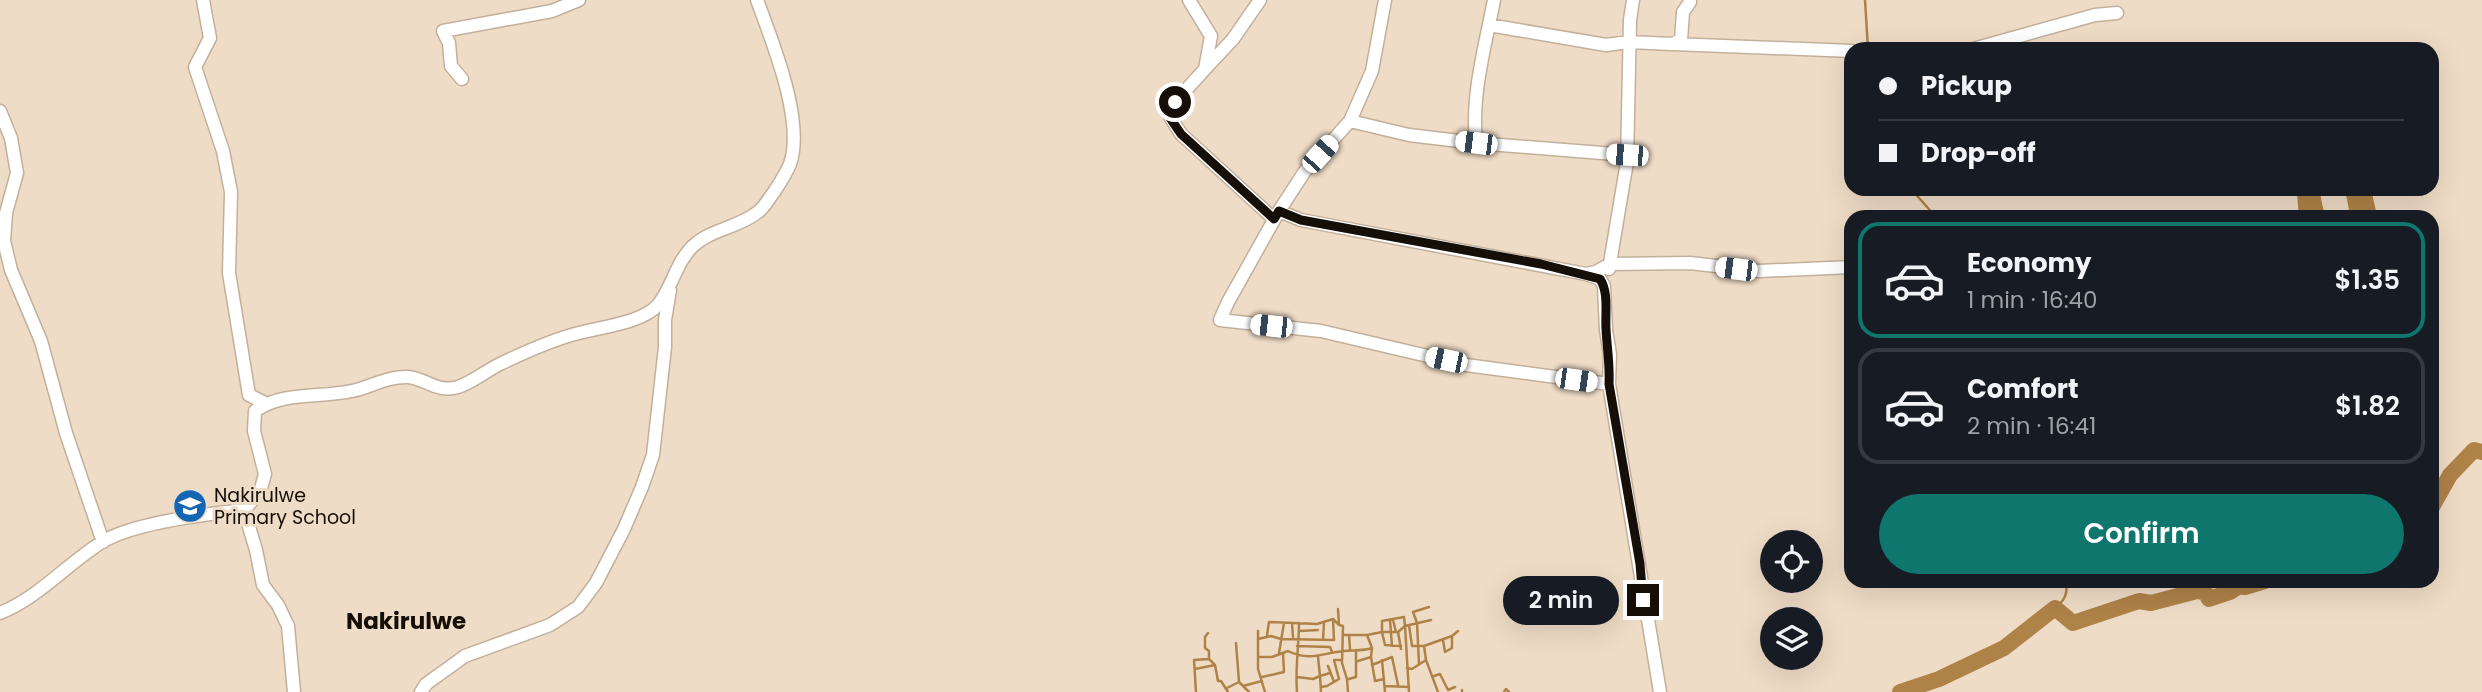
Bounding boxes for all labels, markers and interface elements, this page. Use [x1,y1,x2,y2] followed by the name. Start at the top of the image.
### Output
[1921,68,2012,104] text: Pickup
[1159,86,1191,118] route start
[1454,130,1499,156] car
[1299,131,1342,177] car
[1921,135,2036,171] text: Drop-off
[1606,143,1649,167] car
[1967,245,2091,281] text: Economy
[1883,249,1946,312] icon: car
[1714,256,1759,282] car
[2335,262,2400,298] text: $1.35
[1967,284,2098,316] text: 1 min · 16:40
[1250,313,1293,339] car
[1424,345,1469,375] car
[1554,367,1599,393] car
[1967,371,2079,407] text: Comfort
[1883,375,1946,438] icon: car
[2335,388,2400,424] text: $1.82
[1967,410,2096,442] text: 2 min · 16:41
[214,482,356,531] place label: Nakirulwe Primary School
[171,487,209,525] school or university icon: Nakirulwe Primary School
[1879,494,2404,574] button: Confirm
[1760,530,1823,670] map controls
[1760,530,1823,593] button: locate
[1503,576,1618,624] callout: 2 min
[1529,584,1593,616] text: 2 min
[1627,584,1659,616] route end
[346,605,466,637] district label: Nakirulwe
[1760,607,1823,670] button: layers

